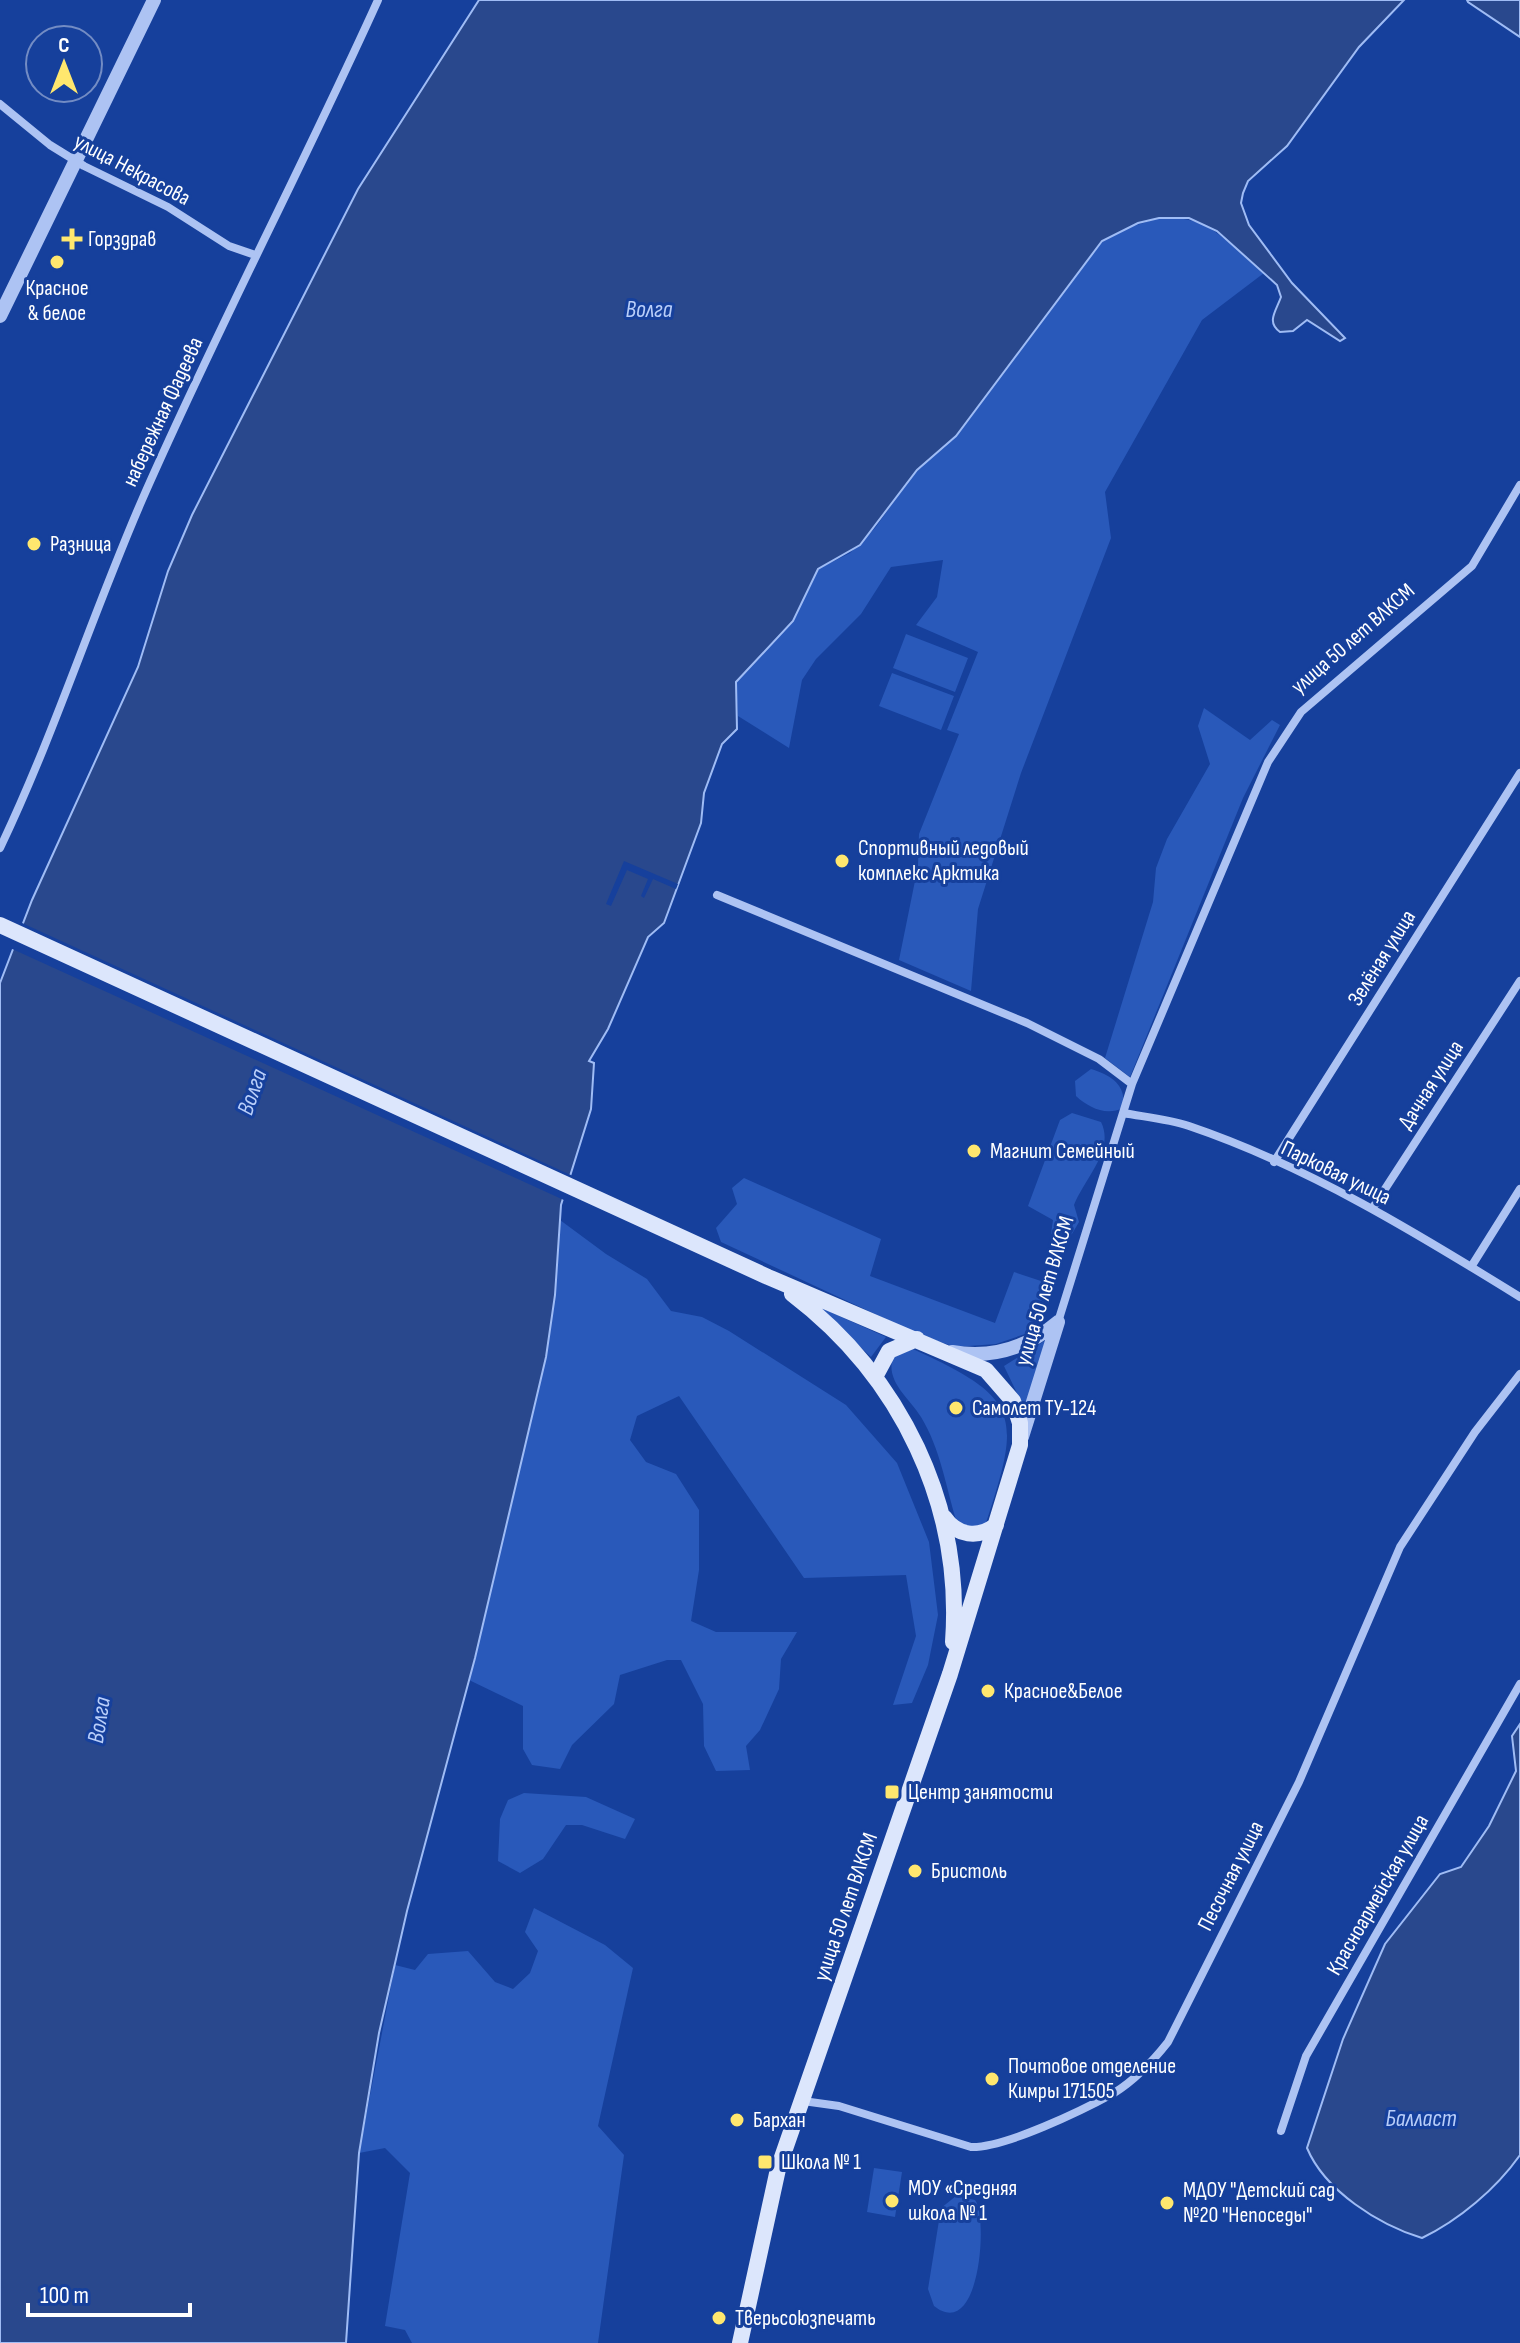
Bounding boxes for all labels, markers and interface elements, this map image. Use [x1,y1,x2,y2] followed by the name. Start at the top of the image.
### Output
[24,24,104,104] north arrow
[58,32,70,59] text: С
[69,128,195,212] street label: улица Некрасова
[88,226,156,253] place label: Горздрав
[63,230,81,248] marker: Горздрав
[48,253,66,271] marker: Красное & белое
[25,275,89,327] place label: Красное & белое
[626,295,673,324] water label: Волга
[117,333,209,491] street label: набережная Фадеева
[50,531,112,558] place label: Разница
[25,535,43,553] marker: Разница
[1286,578,1420,700] street label: улица 50 лет ВЛКСМ
[858,835,1029,887] place label: Спортивный ледовый комплекс Арктика
[833,852,851,870] marker: Спортивный ледовый комплекс Арктика
[1342,905,1422,1011] street label: Зелёная улица
[1392,1035,1470,1135] street label: Дачная улица
[231,1065,273,1119] water label: Волга
[1277,1135,1395,1211] street label: Парковая улица
[990,1138,1135,1165] place label: Магнит Семейный
[965,1142,983,1160] marker: Магнит Семейный
[1009,1213,1081,1369] street label: улица 50 лет ВЛКСМ
[972,1395,1096,1422] place label: Самолет ТУ-124
[947,1399,965,1417] marker: Самолет ТУ-124
[1004,1678,1123,1705] place label: Красное&Белое
[979,1682,997,1700] marker: Красное&Белое
[81,1694,117,1745] water label: Волга
[908,1779,1053,1806] place label: Центр занятости
[883,1783,901,1801] marker: Центр занятости
[1321,1810,1435,1980] street label: Красноармейская улица
[1192,1817,1270,1935] street label: Песочная улица
[808,1829,884,1985] street label: улица 50 лет ВЛКСМ
[931,1858,1007,1885] place label: Бристоль
[906,1862,924,1880] marker: Бристоль
[1008,2053,1176,2105] place label: Почтовое отделение Кимры 171505
[983,2070,1001,2088] marker: Почтовое отделение Кимры 171505
[1385,2104,1457,2133] water label: Балласт
[753,2107,806,2134] place label: Бархан
[728,2111,746,2129] marker: Бархан
[781,2149,861,2176] place label: Школа № 1
[756,2153,774,2171] marker: Школа № 1
[908,2175,1017,2227] place label: МОУ «Средняя школа № 1
[1183,2177,1335,2229] place label: МДОУ "Детский сад №20 "Непоседы"
[883,2192,901,2210] marker: МОУ «Средняя школа № 1
[1158,2194,1176,2212] marker: МДОУ "Детский сад №20 "Непоседы"
[28,2267,190,2317] scale bar
[40,2281,89,2310] text: 100 m
[735,2305,876,2332] place label: Тверьсоюзпечать
[710,2309,728,2327] marker: Тверьсоюзпечать

